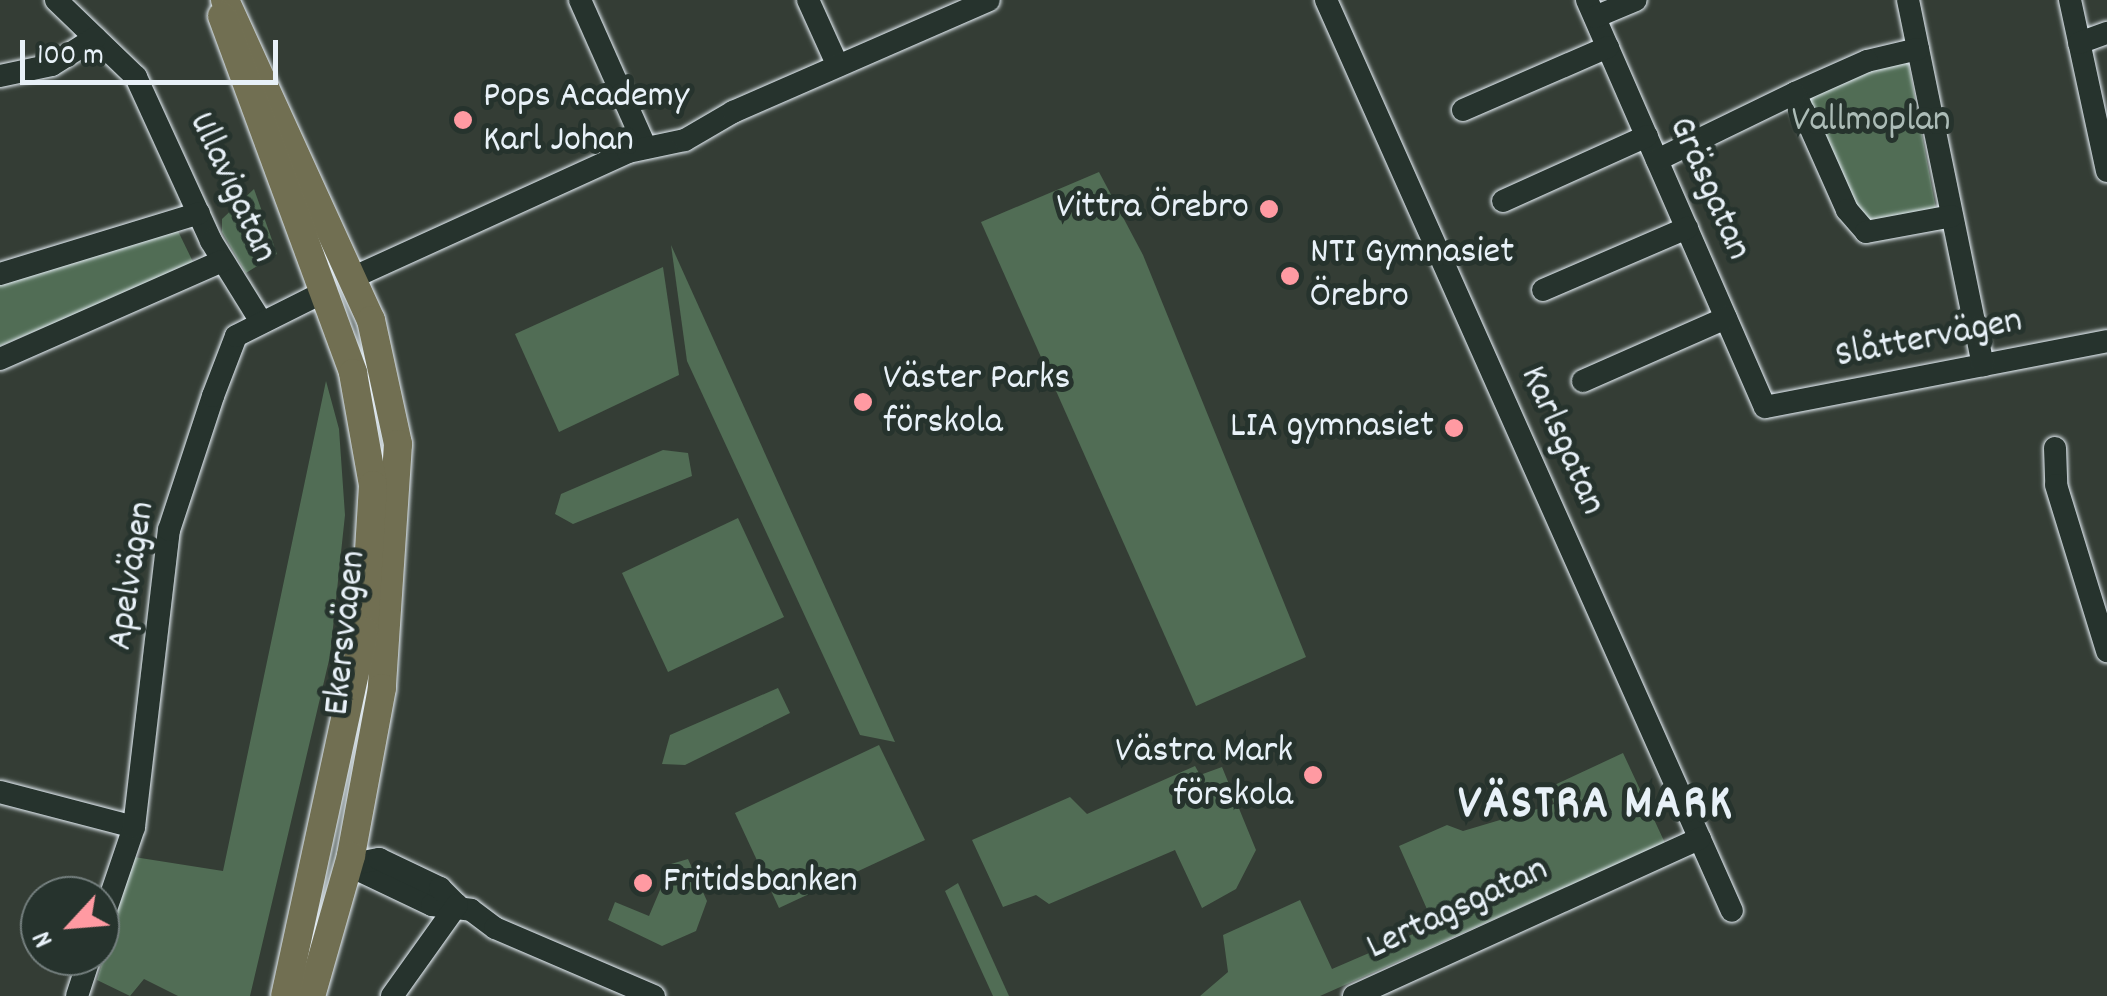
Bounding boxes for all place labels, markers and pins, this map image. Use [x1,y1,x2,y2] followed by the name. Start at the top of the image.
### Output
[483,75,689,164] place label: Pops Academy Karl Johan
[452,109,474,131] marker: Pops Academy Karl Johan
[1056,186,1249,232] place label: Vittra Örebro
[1258,198,1280,220] marker: Vittra Örebro
[1310,231,1514,320] place label: NTI Gymnasiet Örebro
[1279,265,1301,287] marker: NTI Gymnasiet Örebro
[883,357,1071,446] place label: Väster Parks förskola
[852,391,874,413] marker: Väster Parks förskola
[1230,405,1434,451] place label: LIA gymnasiet
[1443,417,1465,439] marker: LIA gymnasiet
[1115,730,1293,819] place label: Västra Mark förskola
[1302,764,1324,786] marker: Västra Mark förskola
[663,860,857,906] place label: Fritidsbanken
[632,872,654,894] marker: Fritidsbanken

